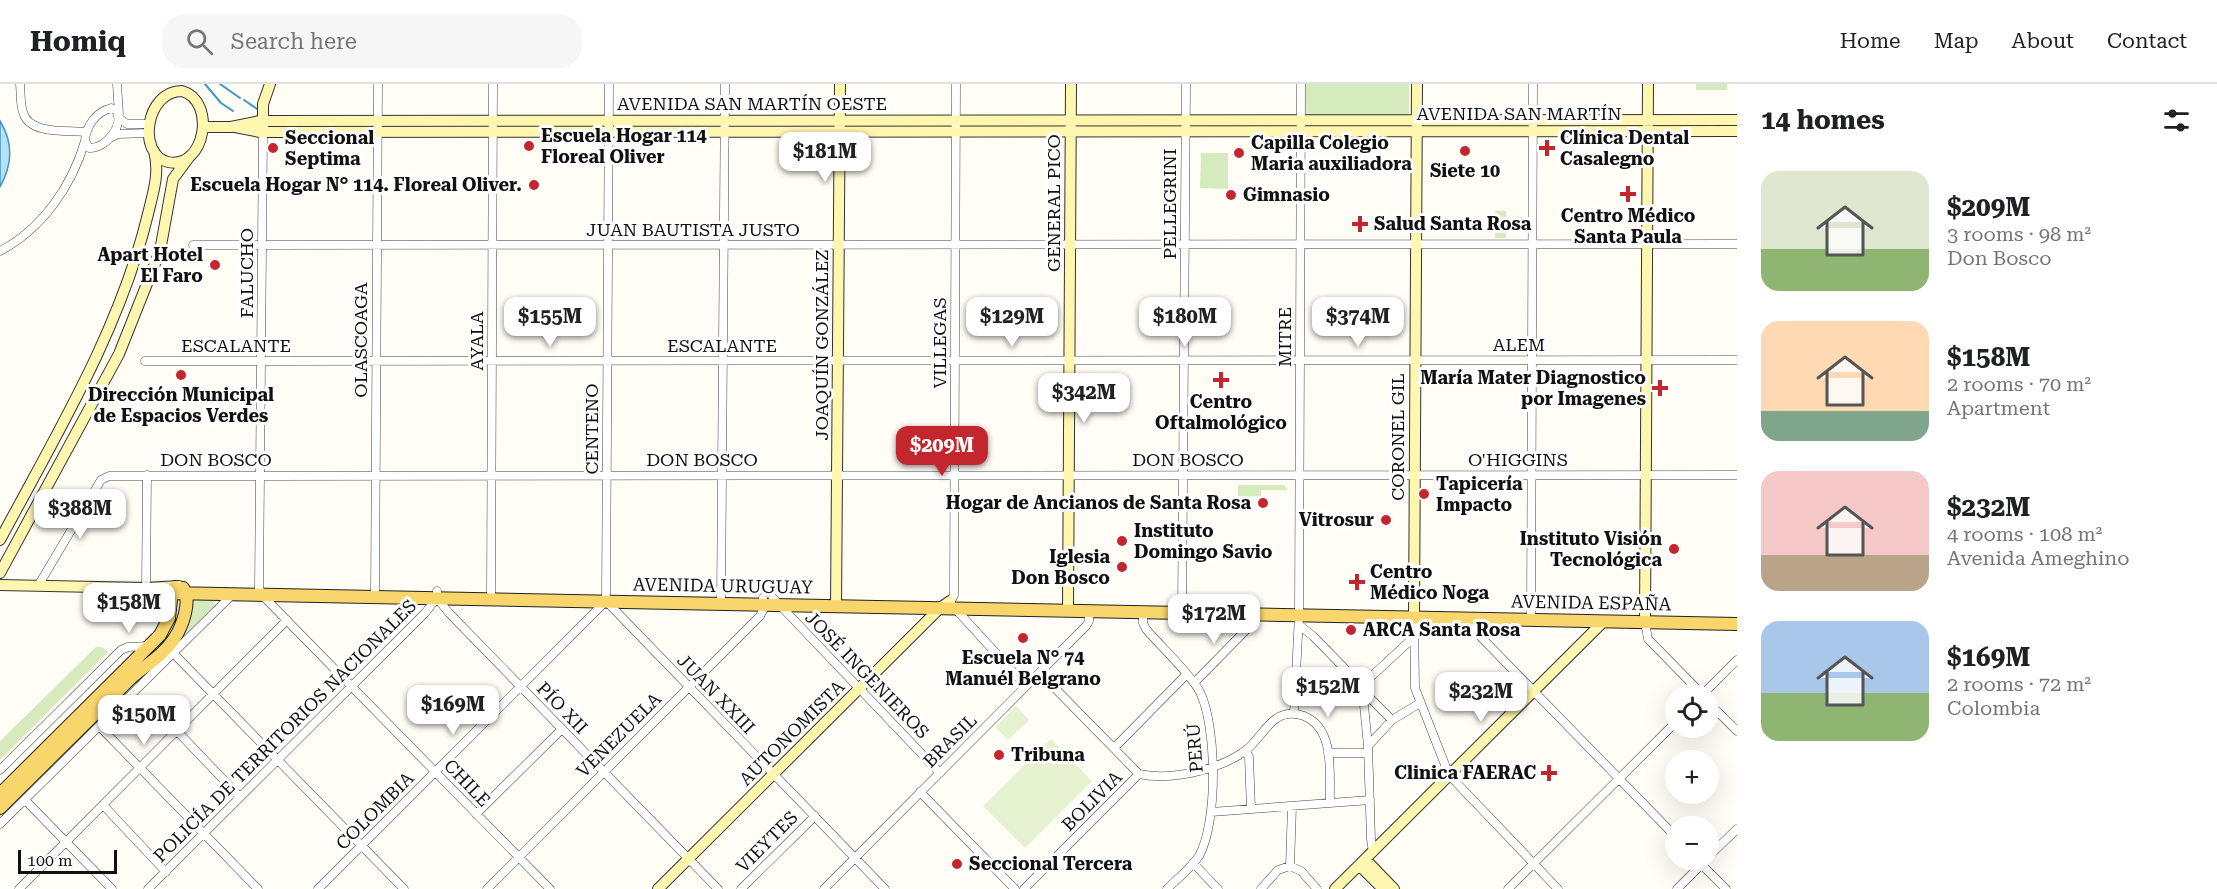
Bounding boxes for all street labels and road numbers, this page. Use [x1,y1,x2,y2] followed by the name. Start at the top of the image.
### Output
[617,93,887,114] street label: AVENIDA SAN MARTÍN OESTE
[1416,103,1622,124] street label: AVENIDA SAN MARTÍN
[1043,134,1064,272] street label: GENERAL PICO
[1159,149,1180,259] street label: PELLEGRINI
[586,219,800,240] street label: JUAN BAUTISTA JUSTO
[236,228,257,318] street label: FALUCHO
[811,250,832,440] street label: JOAQUÍN GONZÁLEZ
[350,282,371,398] street label: OLASCOAGA
[929,297,950,389] street label: VILLEGAS
[1274,307,1295,367] street label: MITRE
[466,311,487,371] street label: AYALA
[1493,334,1545,355] street label: ALEM
[181,335,291,356] street label: ESCALANTE
[667,335,777,356] street label: ESCALANTE
[1387,373,1408,501] street label: CORONEL GIL
[581,383,602,475] street label: CENTENO
[160,449,272,470] street label: DON BOSCO
[646,449,758,470] street label: DON BOSCO
[1132,449,1244,470] street label: DON BOSCO
[1468,449,1568,470] street label: O'HIGGINS
[633,573,814,598] street label: AVENIDA URUGUAY
[1511,591,1672,614] street label: AVENIDA ESPAÑA
[149,595,420,866] street label: POLICÍA DE TERRITORIOS NACIONALES
[801,607,934,743] street label: JOSÉ INGENIEROS
[673,650,759,738] street label: JUAN XXIII
[735,675,849,790] street label: AUTONOMISTA
[533,677,592,738] street label: PÍO XII
[572,688,666,781] street label: VENEZUELA
[919,710,981,772] street label: BRASIL
[1182,723,1207,774] street label: PERÚ
[440,755,495,811] street label: CHILE
[1057,766,1126,835] street label: BOLIVIA
[331,767,418,854] street label: COLOMBIA
[732,807,802,877] street label: VIEYTES

